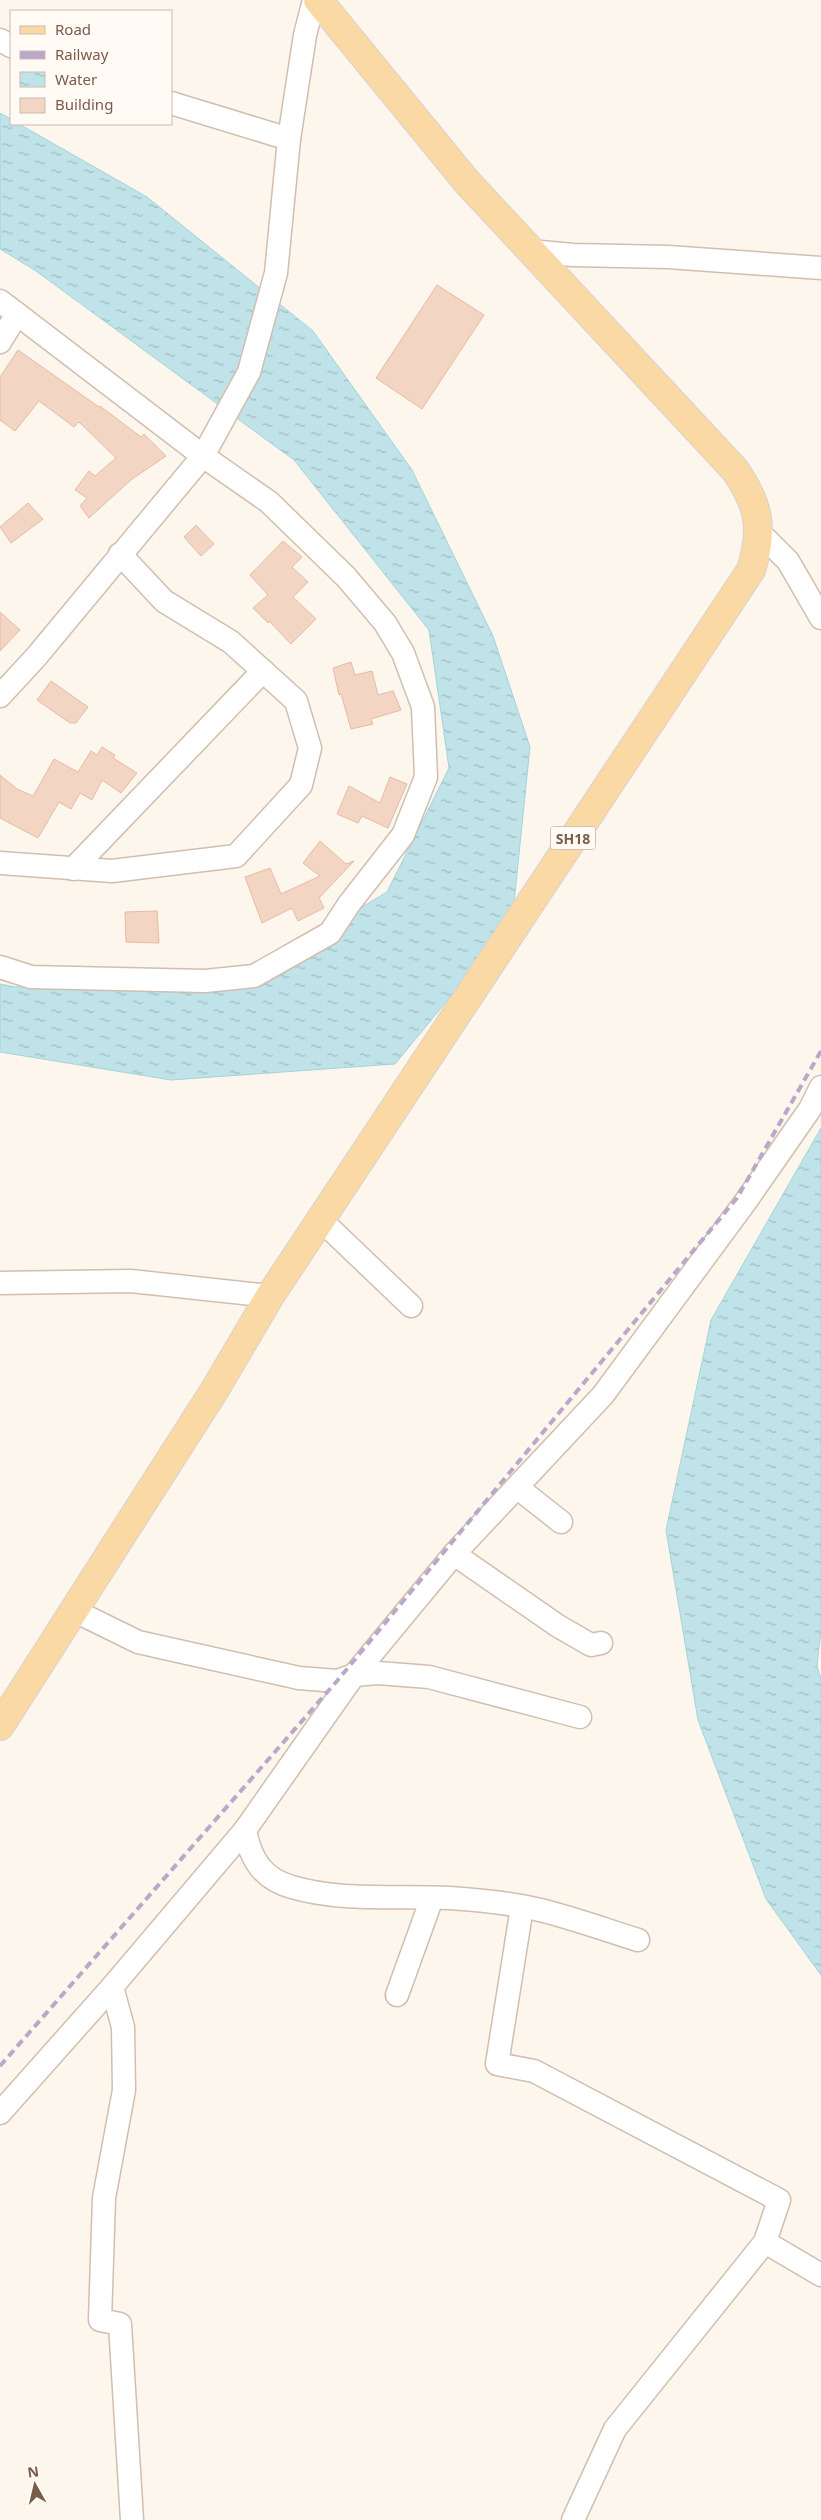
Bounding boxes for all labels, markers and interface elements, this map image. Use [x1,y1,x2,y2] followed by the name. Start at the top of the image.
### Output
[10,10,172,125] legend
[55,19,91,39] text: Road
[55,44,109,64] text: Railway
[55,69,97,89] text: Water
[55,94,113,114] text: Building
[550,826,596,850] road number: SH18
[10,2460,60,2510] north arrow
[26,2461,40,2482] text: N

